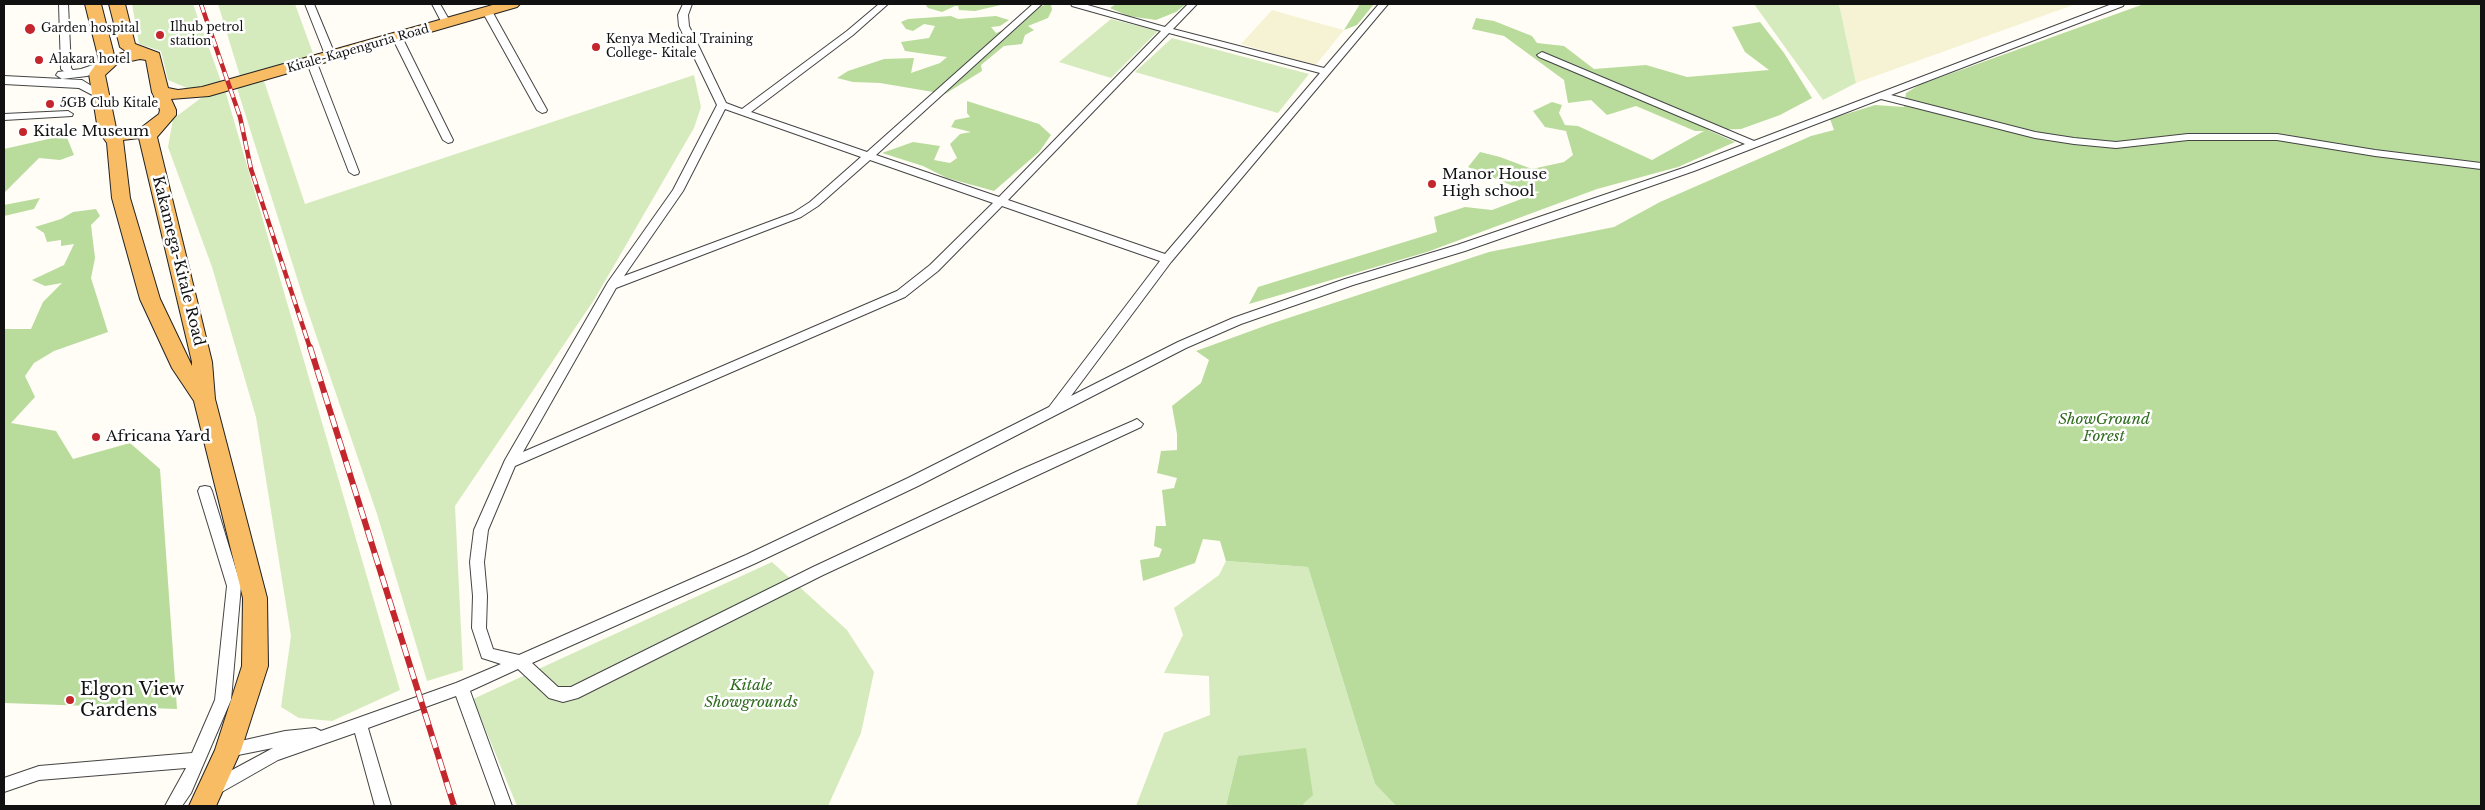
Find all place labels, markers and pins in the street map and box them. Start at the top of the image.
place label: Ilhub petrol station [170,21,243,49]
marker: Garden hospital [23,22,37,36]
place label: Garden hospital [41,22,139,36]
marker: Ilhub petrol station [154,29,166,41]
place label: Kenya Medical Training College- Kitale [606,33,753,61]
marker: Kenya Medical Training College- Kitale [590,41,602,53]
place label: Alakara hotel [49,53,130,67]
marker: Alakara hotel [33,54,45,66]
place label: 5GB Club Kitale [60,97,158,111]
marker: 5GB Club Kitale [44,98,56,110]
place label: Kitale Museum [33,123,149,141]
marker: Kitale Museum [17,126,29,138]
place label: Manor House High school [1442,166,1547,201]
marker: Manor House High school [1426,178,1438,190]
place label: Africana Yard [106,428,210,446]
marker: Africana Yard [90,431,102,443]
place label: Elgon View Gardens [80,679,184,722]
marker: Elgon View Gardens [64,694,76,706]

